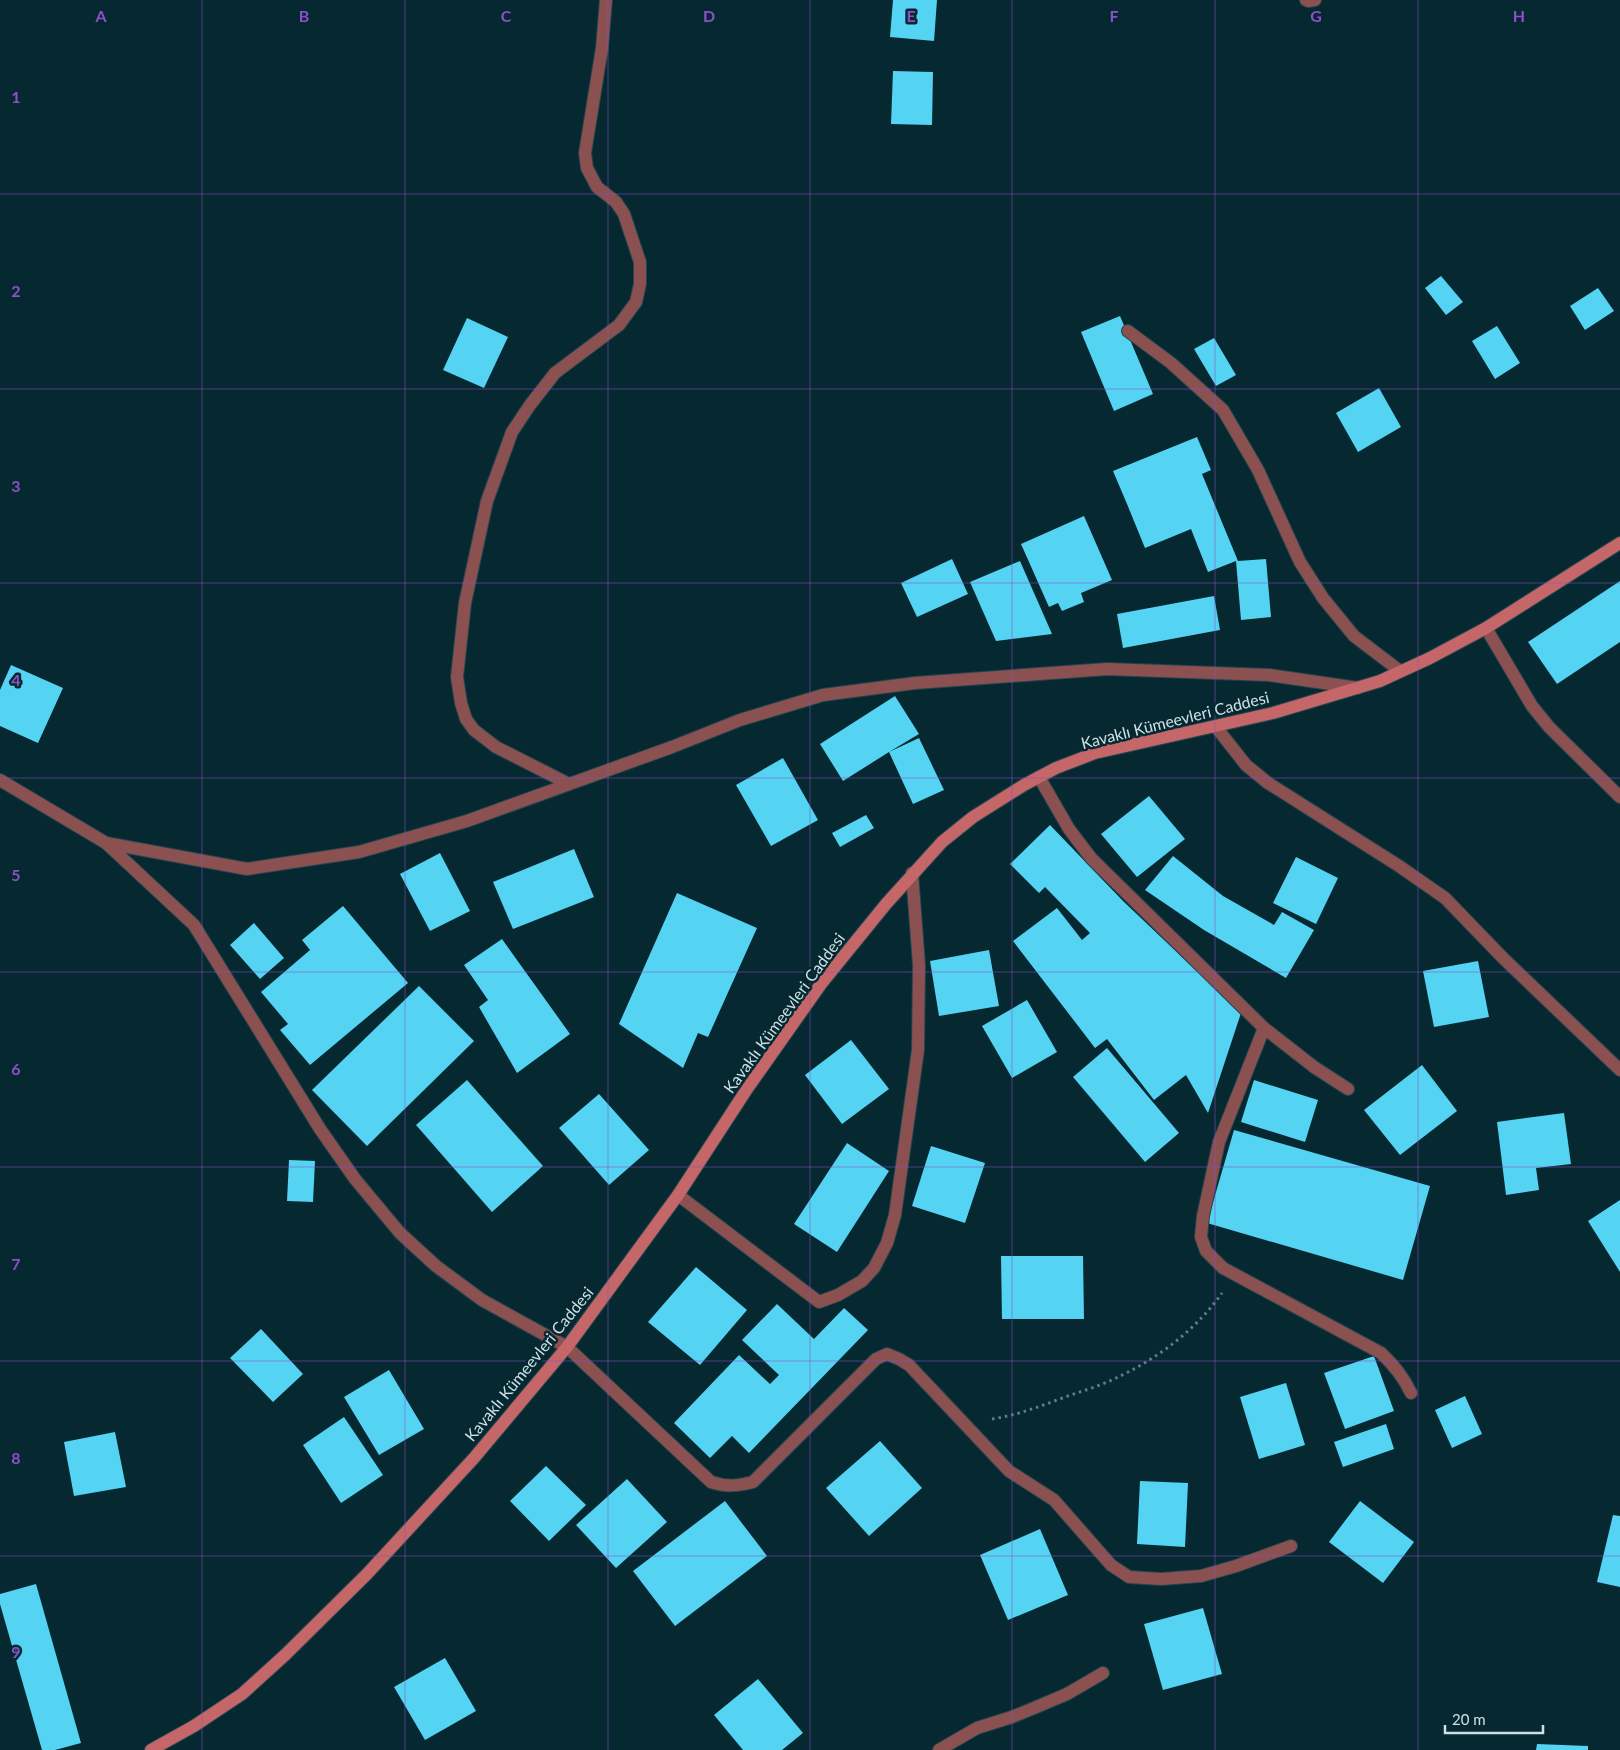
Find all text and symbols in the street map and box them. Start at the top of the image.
text: A [94,6,107,25]
text: B [299,6,309,25]
text: C [501,6,512,25]
text: D [703,6,715,25]
text: E [906,6,916,25]
text: F [1109,6,1119,25]
text: G [1310,6,1322,25]
text: H [1513,6,1525,25]
text: 1 [11,87,21,106]
text: 2 [11,281,21,300]
text: 3 [11,476,21,495]
text: 4 [11,670,21,689]
street label: Kavaklı Kümeevleri Caddesi [1079,687,1271,752]
text: 5 [11,865,21,884]
street label: Kavaklı Kümeevleri Caddesi [719,929,848,1096]
text: 6 [11,1059,21,1078]
text: 7 [11,1254,21,1273]
street label: Kavaklı Kümeevleri Caddesi [460,1283,597,1445]
text: 8 [11,1448,21,1467]
text: 9 [11,1642,21,1661]
scale bar [1445,1702,1542,1734]
text: 20 m [1452,1710,1486,1728]

